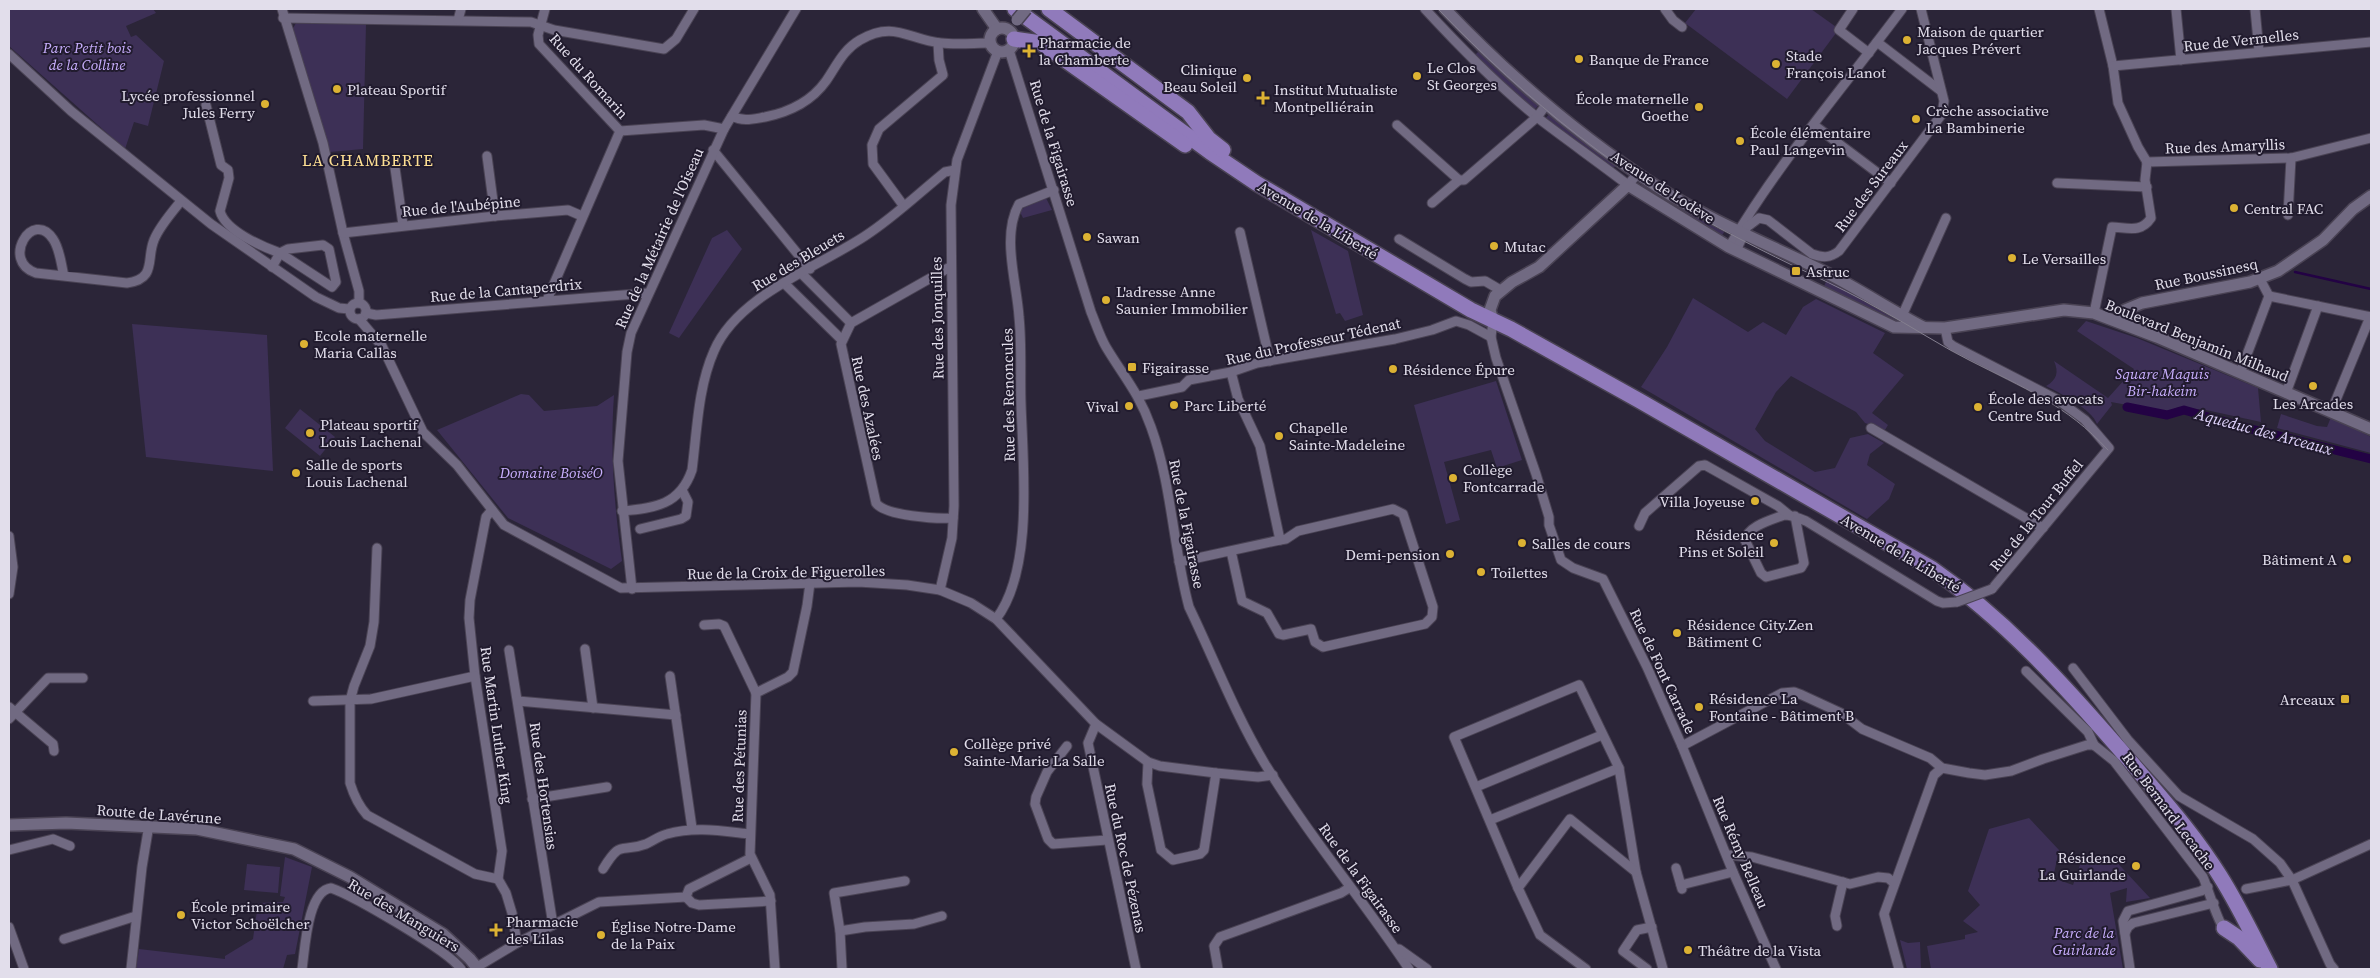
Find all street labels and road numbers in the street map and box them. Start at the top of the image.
street label: Rue de Vermelles [2182,24,2300,56]
street label: Rue du Romarin [545,29,633,123]
street label: Rue de la Figairasse [1025,77,1083,209]
street label: Rue des Amaryllis [2164,133,2286,159]
street label: Rue des Sureaux [1830,136,1912,236]
street label: Rue de la Métairie de l'Oiseau [610,144,709,332]
street label: Avenue de Lodève [1607,145,1720,229]
street label: Avenue de la Liberté [1254,176,1382,264]
street label: Rue de l'Aubépine [401,190,522,222]
street label: Rue des Bleuets [748,224,848,296]
street label: Rue Boussinesq [2153,253,2260,295]
street label: Rue des Jonquilles [925,256,949,380]
street label: Rue de la Cantaperdrix [429,273,583,307]
street label: Boulevard Benjamin Milhaud [2102,294,2292,387]
street label: Rue du Professeur Tédenat [1224,312,1402,370]
street label: Rue des Renoncules [996,328,1020,462]
street label: Rue des Azalées [847,354,889,462]
street label: Rue de la Tour Buffel [1984,454,2088,575]
street label: Rue de la Figairasse [1164,457,1210,591]
street label: Avenue de la Liberté [1837,509,1965,597]
street label: Rue de la Croix de Figuerolles [687,560,885,584]
street label: Rue de Font Carrade [1625,605,1701,737]
street label: Rue Martin Luther King [476,645,518,805]
street label: Rue des Pétunias [727,709,751,823]
street label: Rue des Hortensias [525,721,563,851]
street label: Rue Bernard Lecache [2118,748,2221,875]
street label: Rue du Roc de Pézenas [1100,781,1152,935]
street label: Rue Rémy Belleau [1708,792,1774,912]
street label: Route de Lavérune [96,799,222,829]
street label: Rue de la Figairasse [1314,819,1408,938]
street label: Rue des Manguiers [344,873,464,957]

